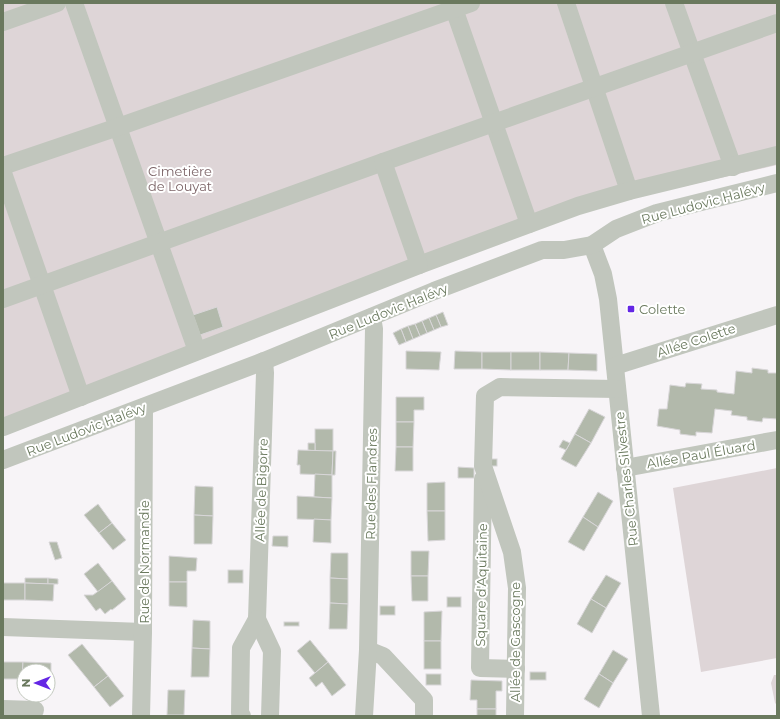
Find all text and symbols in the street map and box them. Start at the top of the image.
park label: Cimetière de Louyat [148,163,212,194]
street label: Rue Ludovic Halévy [639,179,767,227]
street label: Rue Ludovic Halévy [326,279,451,342]
place label: Colette [639,301,686,317]
marker: Colette [626,304,636,314]
street label: Allée Colette [655,320,738,360]
street label: Rue Ludovic Halévy [24,398,149,459]
street label: Rue Charles Silvestre [611,411,641,547]
street label: Rue des Flandres [362,428,380,540]
street label: Allée Paul Éluard [645,437,757,471]
street label: Allée de Bigorre [251,438,271,542]
street label: Rue de Normandie [136,500,152,624]
street label: Square d'Aquitaine [472,523,490,647]
street label: Allée de Gascogne [507,582,523,702]
north arrow [16,663,56,703]
text: N [19,679,33,687]

